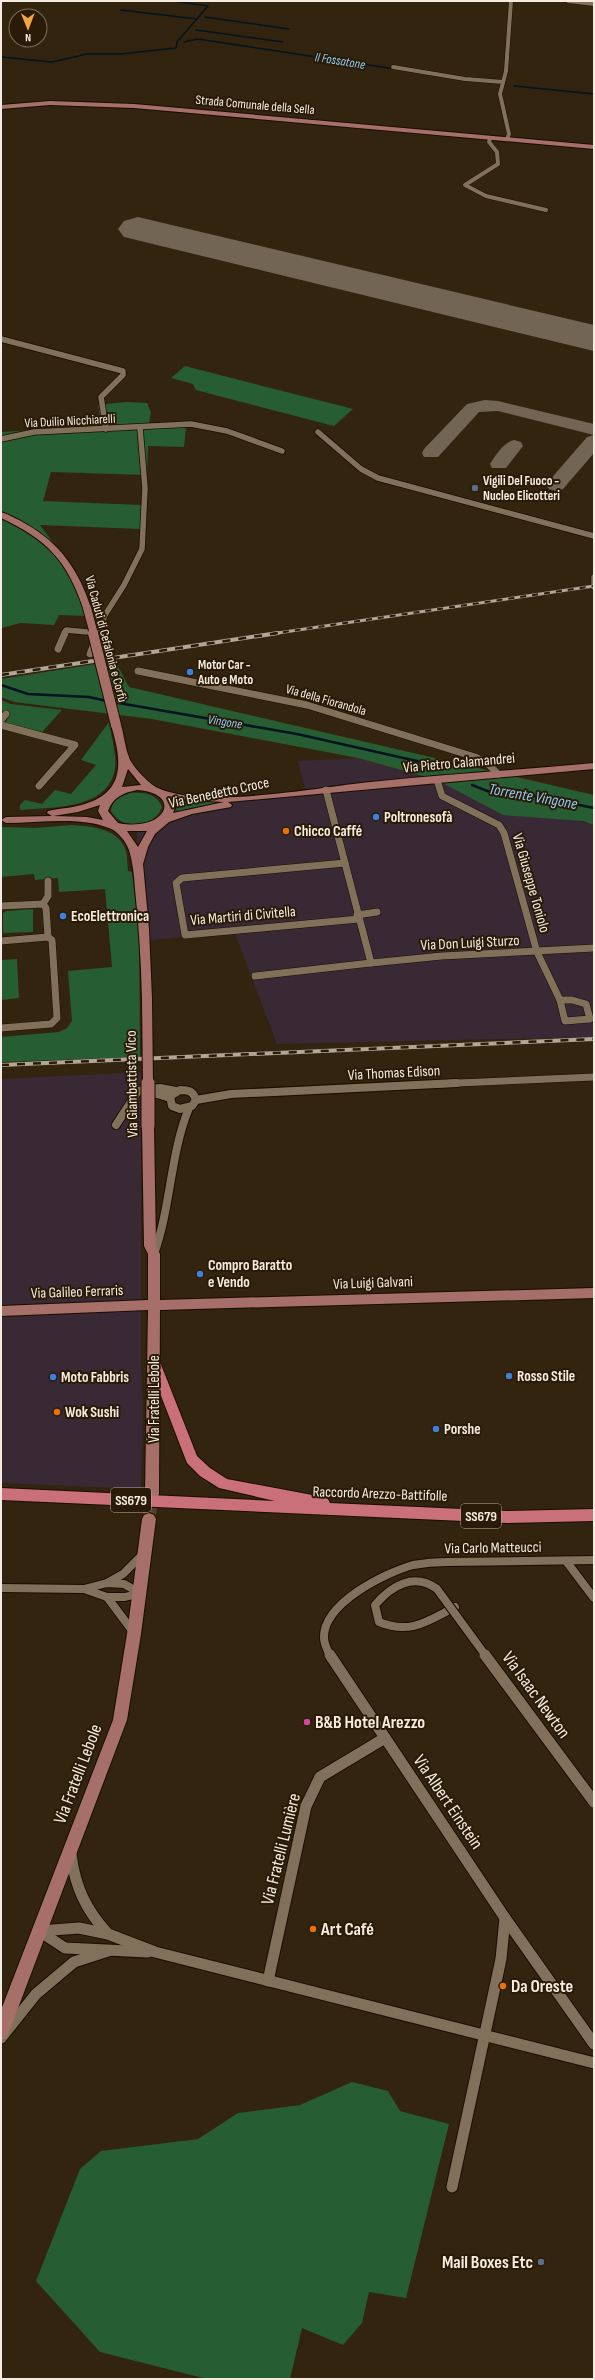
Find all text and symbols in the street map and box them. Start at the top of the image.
north arrow [8,8,48,48]
text: N [25,31,31,44]
water label: Il Fossatone [314,49,366,73]
street label: Strada Comunale della Sella [195,92,315,118]
street label: Via Duilio Nicchiarelli [24,411,116,431]
place label: Vigili Del Fuoco - Nucleo Elicotteri [483,473,560,504]
marker: Vigili Del Fuoco - Nucleo Elicotteri [470,483,480,493]
street label: Via Caduti di Cefalonia e Corfù [81,574,131,704]
place label: Motor Car - Auto e Moto [197,657,253,688]
marker: Motor Car - Auto e Moto [185,667,195,677]
street label: Via della Fiorandola [284,681,368,719]
water label: Vingone [207,711,243,733]
street label: Via Pietro Calamandrei [402,749,516,777]
street label: Via Benedetto Croce [167,773,271,813]
water label: Torrente Vingone [487,780,579,814]
place label: Poltronesofà [384,808,452,827]
marker: Poltronesofà [371,812,381,822]
place label: Chicco Caffé [294,822,362,841]
marker: Chicco Caffé [281,826,291,836]
street label: Via Giuseppe Toniolo [508,831,554,935]
street label: Via Martiri di Civitella [190,902,297,930]
place label: EcoElettronica [71,907,149,926]
marker: EcoElettronica [58,911,68,921]
street label: Via Don Luigi Sturzo [420,931,520,955]
street label: Via Giambattista Vico [122,1030,142,1138]
street label: Via Thomas Edison [347,1061,441,1085]
place label: Compro Baratto e Vendo [208,1256,292,1292]
marker: Compro Baratto e Vendo [195,1269,205,1279]
street label: Via Luigi Galvani [333,1272,414,1294]
street label: Via Galileo Ferraris [31,1281,123,1303]
street label: Via Fratelli Lebole [145,1355,164,1443]
place label: Rosso Stile [517,1367,575,1386]
place label: Moto Fabbris [61,1368,129,1387]
marker: Rosso Stile [504,1371,514,1381]
marker: Moto Fabbris [48,1372,58,1382]
place label: Wok Sushi [65,1403,119,1422]
marker: Wok Sushi [52,1407,62,1417]
place label: Porshe [444,1420,481,1439]
marker: Porshe [431,1424,441,1434]
street label: Raccordo Arezzo-Battifolle [312,1482,448,1506]
road number: SS679 [111,1488,151,1512]
road number: SS679 [461,1504,501,1528]
street label: Via Carlo Matteucci [444,1538,542,1558]
street label: Via Isaac Newton [497,1648,575,1742]
place label: B&B Hotel Arezzo [315,1712,425,1733]
marker: B&B Hotel Arezzo [302,1717,312,1727]
street label: Via Fratelli Lebole [49,1721,107,1827]
street label: Via Albert Einstein [409,1751,487,1853]
street label: Via Fratelli Lumière [257,1791,305,1907]
place label: Art Café [320,1919,374,1940]
marker: Art Café [308,1924,318,1934]
place label: Da Oreste [511,1976,573,1997]
marker: Da Oreste [498,1981,508,1991]
place label: Mail Boxes Etc [442,2252,533,2273]
marker: Mail Boxes Etc [536,2257,546,2267]

